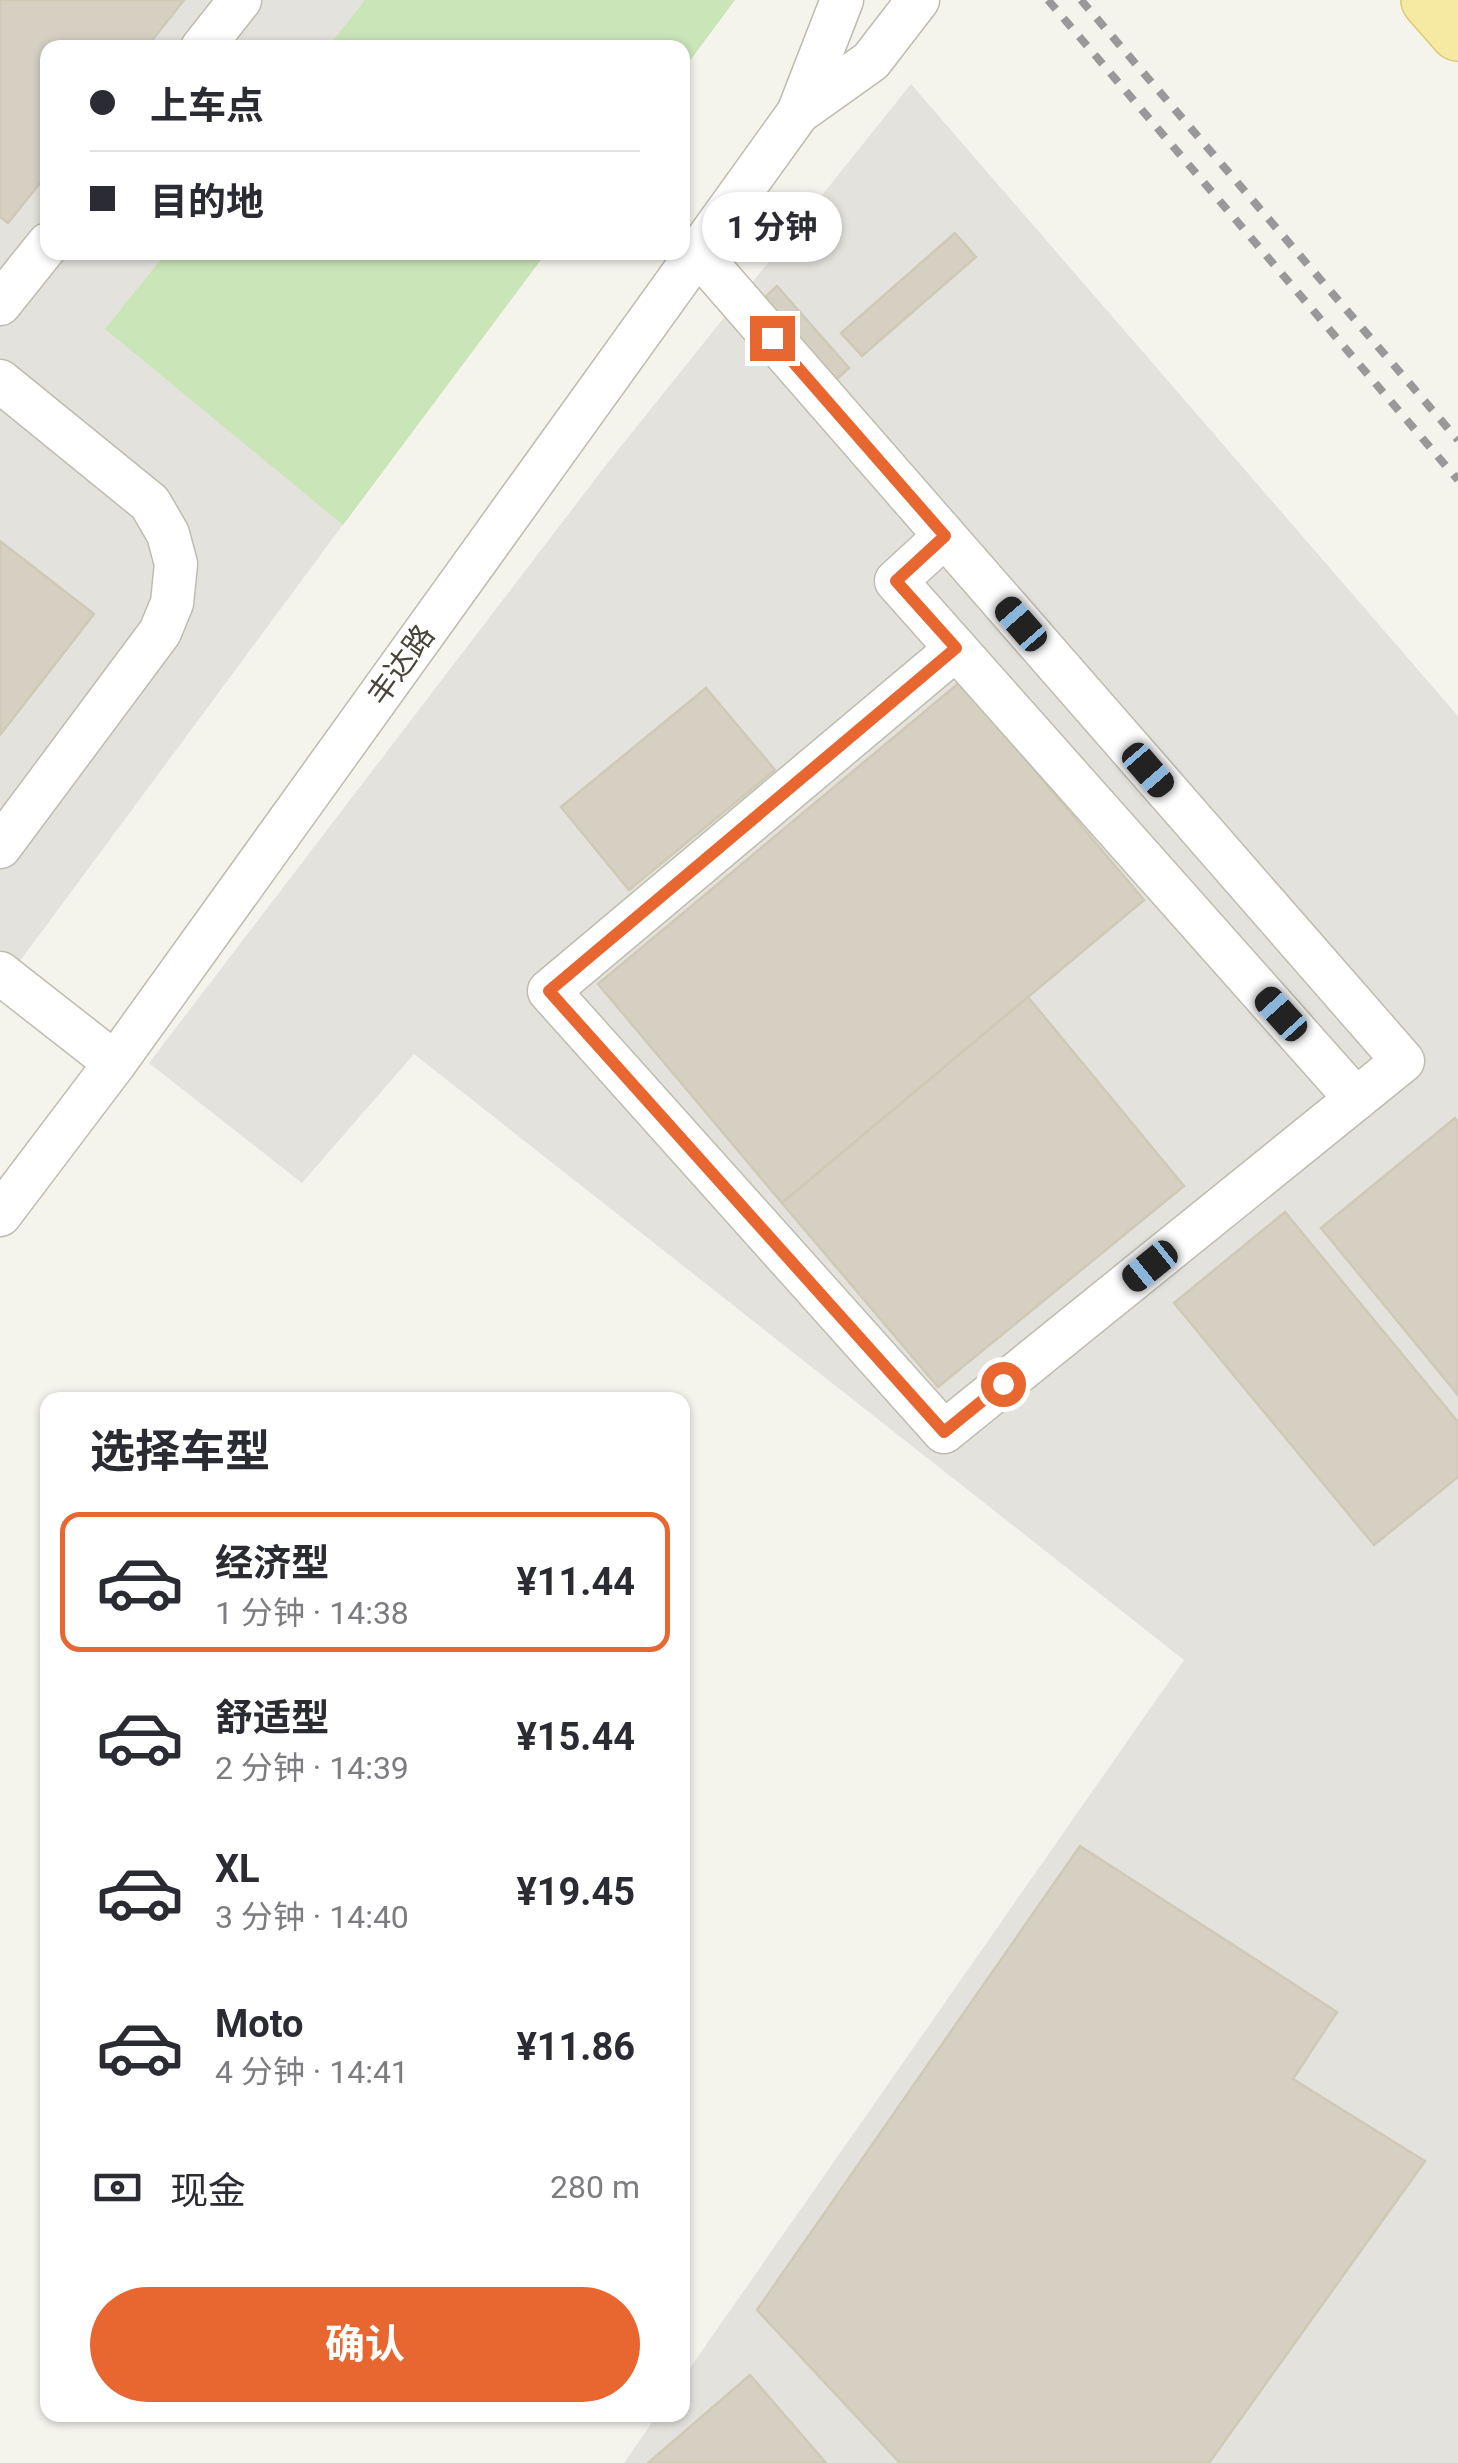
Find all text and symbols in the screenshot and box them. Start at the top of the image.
text: 上车点 [150,84,264,128]
text: 目的地 [150,180,264,224]
callout: 1 分钟 [702,193,842,263]
text: 1 分钟 [727,208,817,246]
route end [750,316,795,361]
car [990,592,1052,656]
street label: 丰达路 [360,618,441,711]
car [1117,738,1179,802]
car [1250,982,1312,1046]
car [1117,1235,1183,1297]
route start [981,1362,1026,1407]
text: 选择车型 [90,1425,270,1478]
icon: car [95,1537,185,1627]
text: 经济型 [215,1541,329,1585]
text: ¥11.44 [516,1560,635,1604]
text: 1 分钟 · 14:38 [215,1594,409,1632]
icon: car [95,1692,185,1782]
text: 舒适型 [215,1696,329,1740]
text: ¥15.44 [516,1715,635,1759]
text: 2 分钟 · 14:39 [215,1749,409,1787]
icon: car [95,1847,185,1937]
text: XL [215,1847,260,1891]
text: ¥19.45 [516,1870,635,1914]
text: 3 分钟 · 14:40 [215,1898,409,1936]
icon: car [95,2002,185,2092]
text: Moto [215,2002,304,2046]
text: ¥11.86 [516,2025,635,2069]
text: 4 分钟 · 14:41 [215,2053,409,2091]
icon: cash [90,2160,145,2215]
text: 280 m [550,2168,640,2206]
text: 现金 [170,2169,246,2213]
button: 确认 [90,2287,640,2402]

